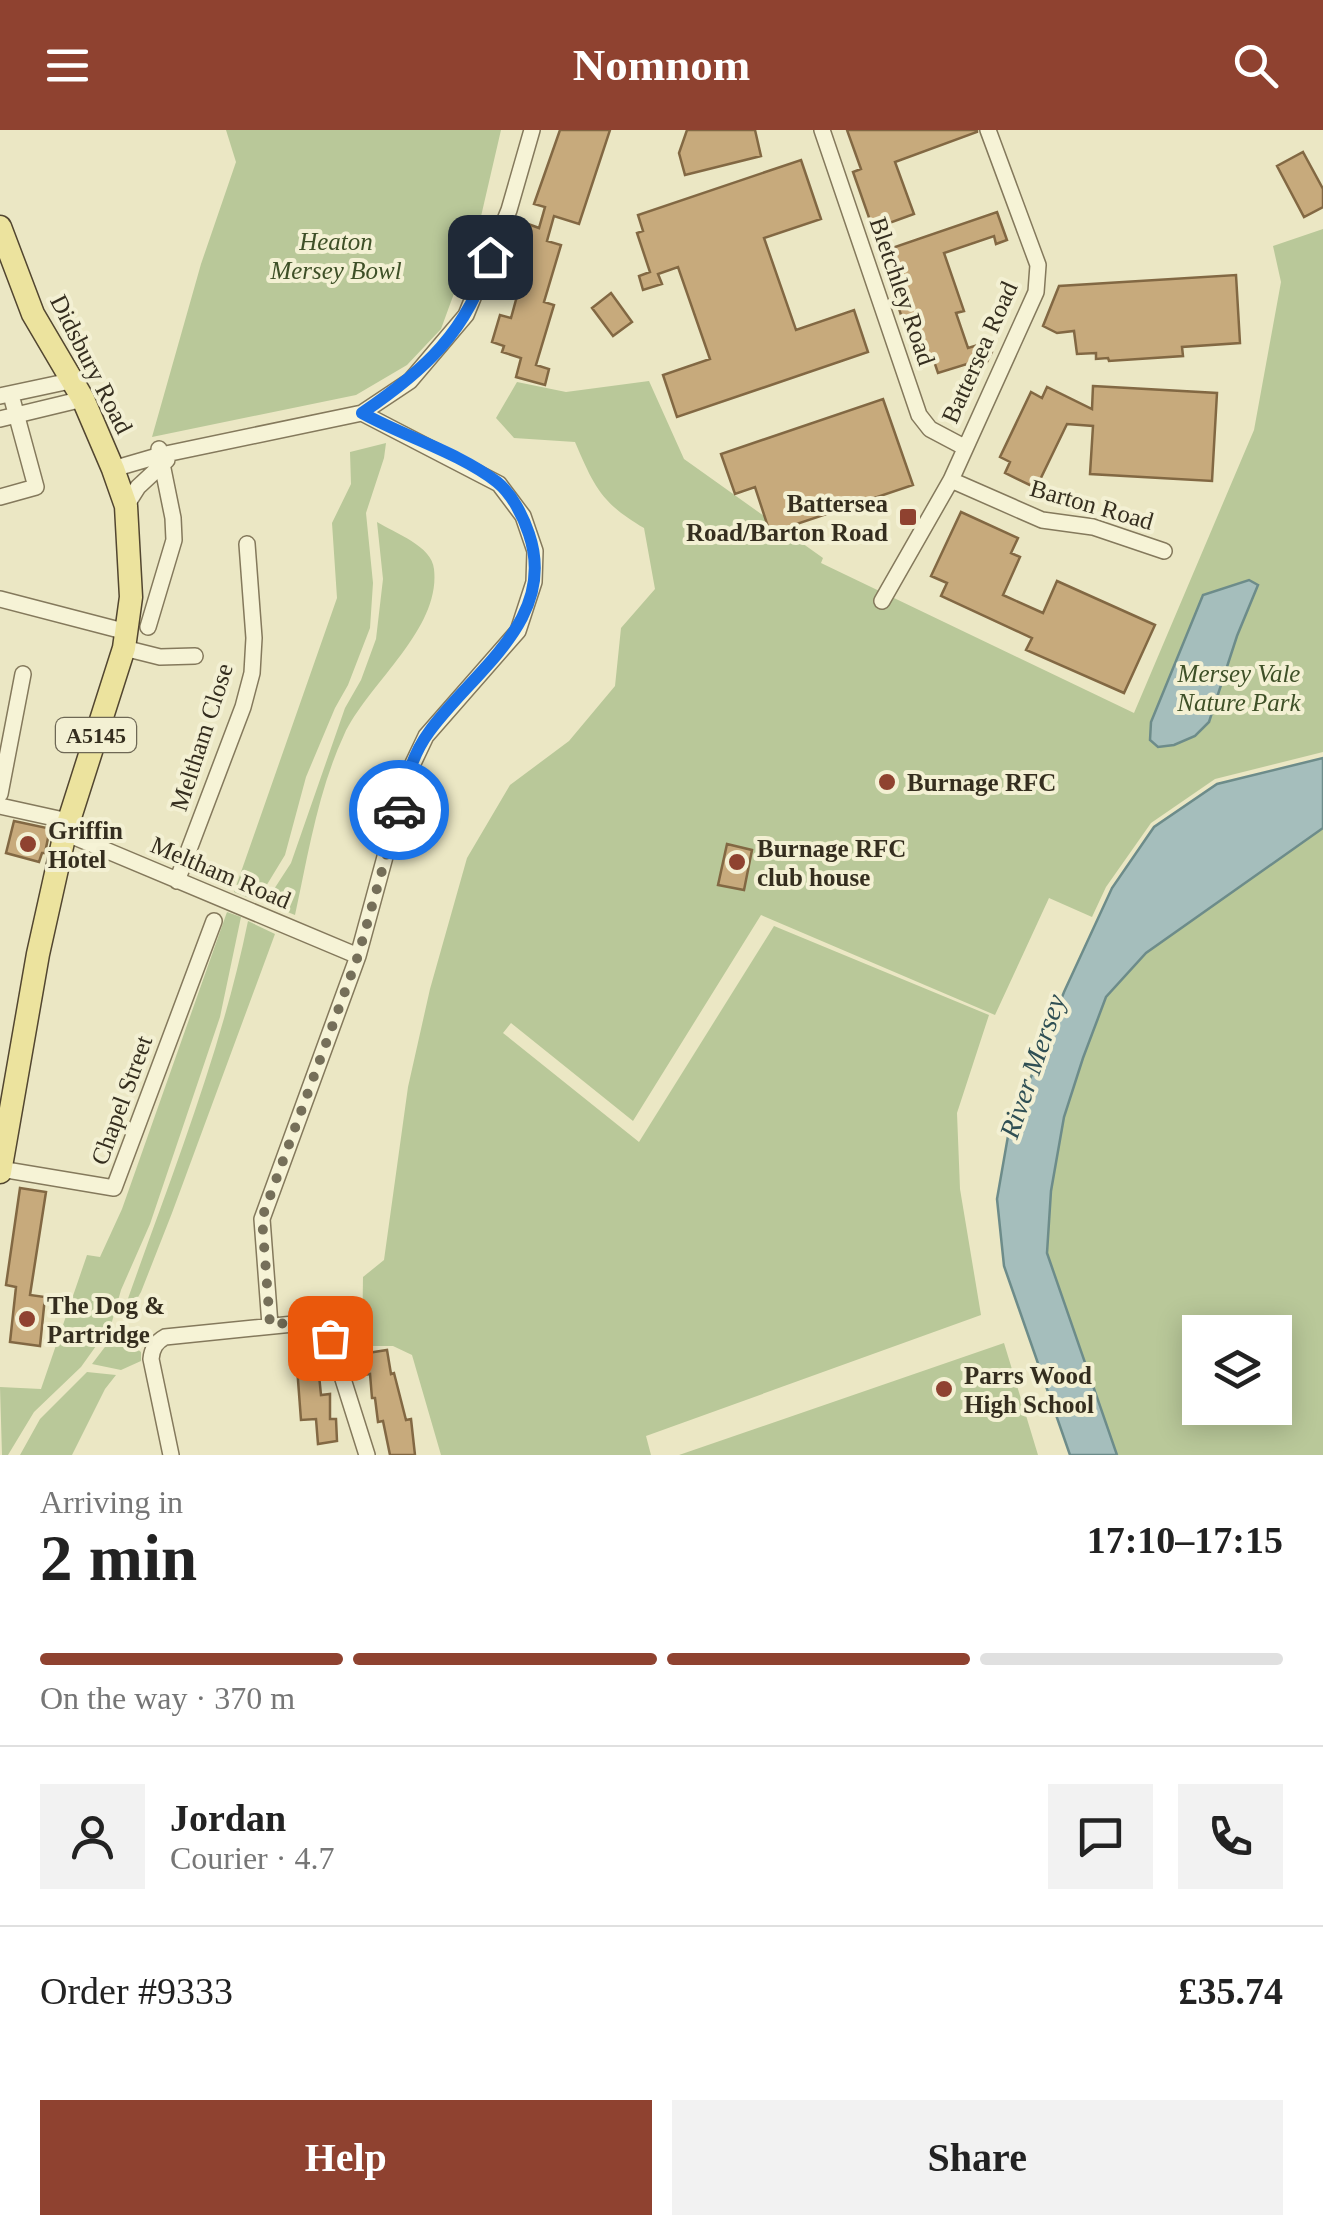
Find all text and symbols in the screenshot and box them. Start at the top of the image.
icon: menu [40,38,95,93]
icon: search [1228,38,1283,93]
text: Nomnom [573,40,750,90]
street label: Bletchley Road [865,214,941,369]
pin [448,215,533,300]
park label: Heaton Mersey Bowl [269,228,402,284]
icon: home [463,230,518,285]
street label: Battersea Road [936,277,1023,427]
street label: Didsbury Road [45,290,138,439]
street label: Barton Road [1027,474,1157,535]
place label: Battersea Road/Barton Road [686,490,888,546]
marker: Battersea Road/Barton Road [897,506,919,528]
street label: Meltham Close [165,660,238,814]
park label: Mersey Vale Nature Park [1176,660,1302,716]
road number: A5145 [56,718,136,752]
courier [349,760,449,860]
place label: Burnage RFC [907,769,1056,796]
marker: Burnage RFC [876,771,898,793]
icon: car [372,783,427,838]
place label: Griffin Hotel [48,817,123,873]
street label: Meltham Road [147,831,295,914]
marker: Griffin Hotel [17,833,39,855]
place label: Burnage RFC club house [757,835,906,891]
marker: Burnage RFC club house [726,851,748,873]
water label: River Mersey [993,990,1072,1143]
street label: Chapel Street [86,1032,157,1168]
place label: The Dog & Partridge [47,1292,165,1348]
pin [288,1296,373,1381]
marker: The Dog & Partridge [16,1308,38,1330]
icon: bag [303,1311,358,1366]
map controls [1182,1315,1292,1425]
button: layers [1182,1315,1292,1425]
place label: Parrs Wood High School [964,1362,1094,1418]
marker: Parrs Wood High School [933,1378,955,1400]
text: Arriving in [40,1484,183,1520]
text: 17:10–17:15 [1087,1519,1283,1561]
text: 2 min [40,1522,197,1594]
text: On the way · 370 m [40,1680,295,1716]
button: person [40,1784,145,1889]
button: chat [1048,1784,1153,1889]
button: phone [1178,1784,1283,1889]
text: Jordan [170,1797,286,1839]
text: Courier · 4.7 [170,1840,334,1876]
text: Order #9333 [40,1970,233,2012]
text: £35.74 [1179,1970,1283,2012]
button: Help [40,2100,652,2215]
button: Share [672,2100,1283,2215]

